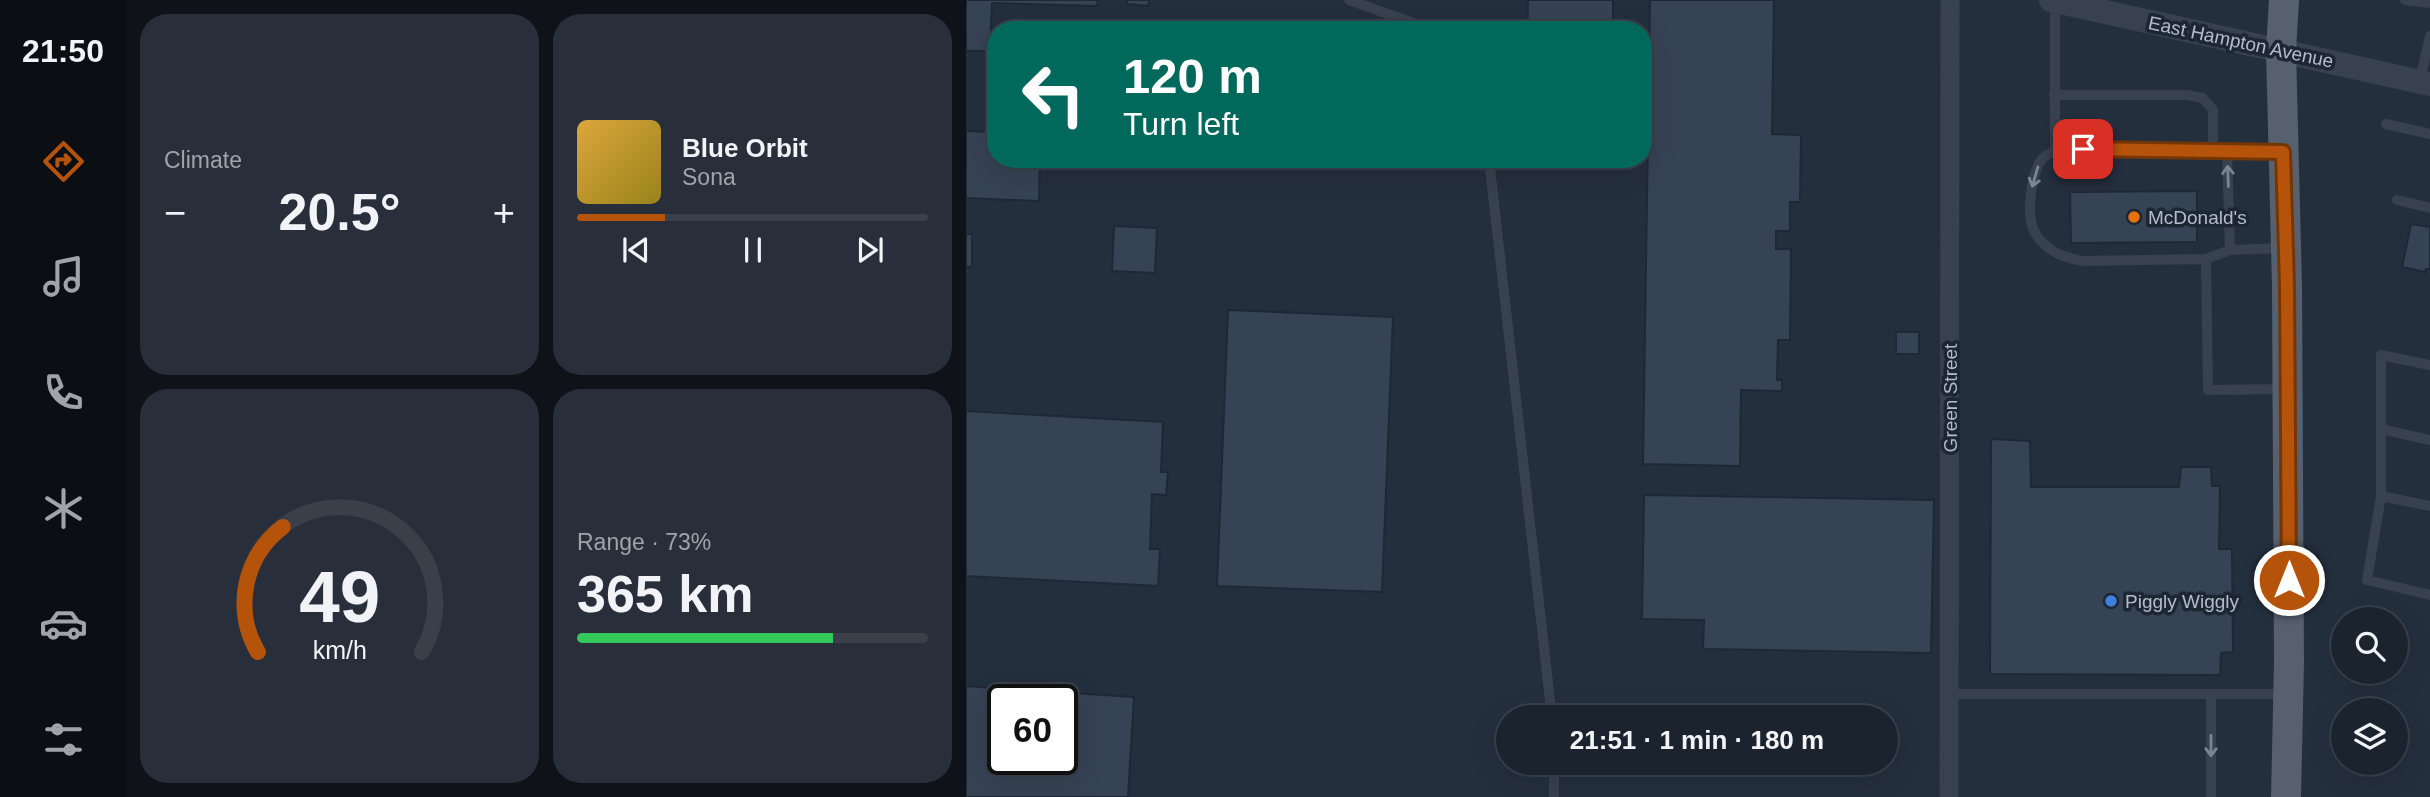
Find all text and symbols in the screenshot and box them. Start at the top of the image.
street label: East Hampton Avenue [2147,12,2335,72]
text: 21:50 [22,33,104,69]
icon: left [1008,49,1099,140]
text: 120 m [1123,49,1262,103]
text: Turn left [1123,106,1239,142]
pin [2053,119,2113,179]
icon: arrive [2064,130,2102,168]
text: Blue Orbit [682,133,808,163]
icon: directions [39,137,88,186]
text: Climate [164,147,242,173]
text: Sona [682,164,736,190]
one-way arrow [2221,165,2234,188]
one-way arrow [2027,166,2040,188]
text: 20.5° [278,183,401,241]
text: − [164,192,186,234]
text: + [493,192,515,234]
place label: McDonald's [2148,207,2247,228]
marker: McDonald's [2126,209,2142,225]
icon: previous [617,231,655,269]
icon: pause [734,231,772,269]
icon: next [851,231,889,269]
icon: music [39,252,88,301]
street label: Green Street [1940,343,1961,452]
icon: phone [39,368,88,417]
icon: climate [39,484,88,533]
text: Range · 73% [577,529,711,555]
position arrow [2252,543,2326,617]
text: 49 [299,556,380,637]
text: 365 km [577,565,753,623]
place label: Piggly Wiggly [2125,591,2240,612]
marker: Piggly Wiggly [2103,593,2119,609]
icon: car [39,599,88,648]
map controls [2331,607,2408,775]
button: search [2331,607,2408,684]
text: km/h [312,636,367,664]
speed limit sign: 60 [987,684,1078,775]
button: layers [2331,698,2408,775]
icon: filters [39,715,88,764]
text: 21:51 · 1 min · 180 m [1570,725,1824,755]
one-way arrow [2204,734,2218,757]

